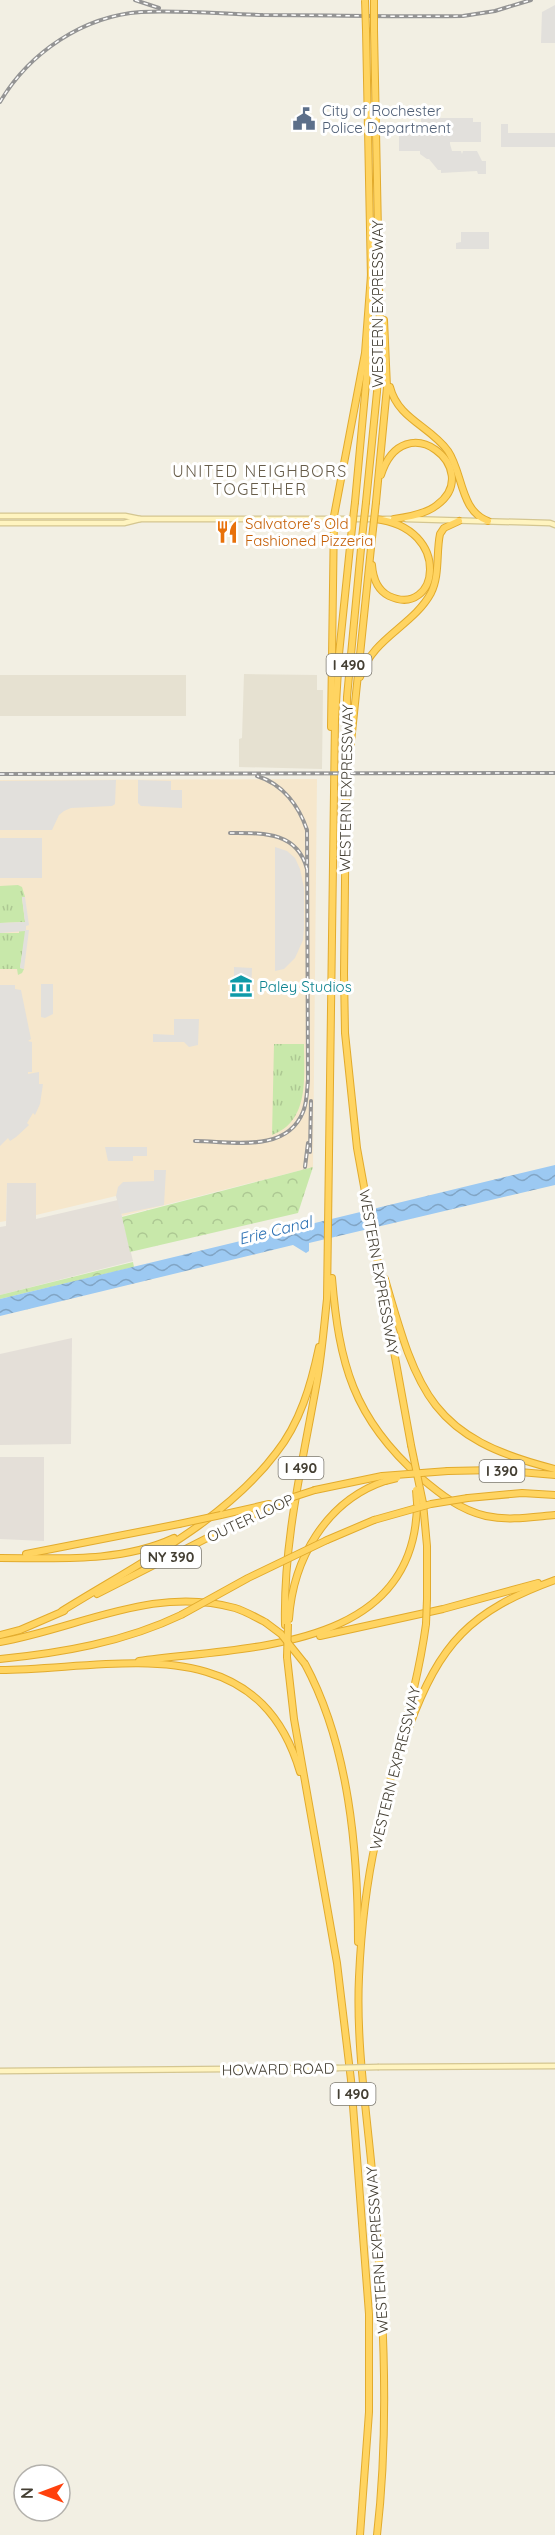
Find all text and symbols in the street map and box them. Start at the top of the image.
place label: City of Rochester Police Department [322,101,451,137]
public building icon: City of Rochester Police Department [291,106,317,132]
street label: WESTERN EXPRESSWAY [368,220,387,388]
district label: UNITED NEIGHBORS TOGETHER [172,461,348,499]
place label: Salvatore's Old Fashioned Pizzeria [245,514,373,550]
restaurant icon: Salvatore's Old Fashioned Pizzeria [214,519,240,545]
road number: I 490 [326,654,372,676]
street label: WESTERN EXPRESSWAY [335,703,357,872]
museum icon: Paley Studios [228,973,254,999]
place label: Paley Studios [259,977,352,996]
street label: WESTERN EXPRESSWAY [355,1188,403,1357]
water label: Erie Canal [236,1211,316,1249]
road number: I 490 [278,1457,324,1479]
road number: I 390 [480,1460,524,1482]
street label: OUTER LOOP [204,1490,297,1546]
road number: NY 390 [141,1546,201,1568]
street label: WESTERN EXPRESSWAY [366,1684,425,1852]
street label: HOWARD ROAD [221,2059,335,2079]
road number: I 490 [330,2083,376,2105]
street label: WESTERN EXPRESSWAY [362,2165,392,2334]
north arrow [12,2463,72,2523]
text: N [17,2487,37,2499]

